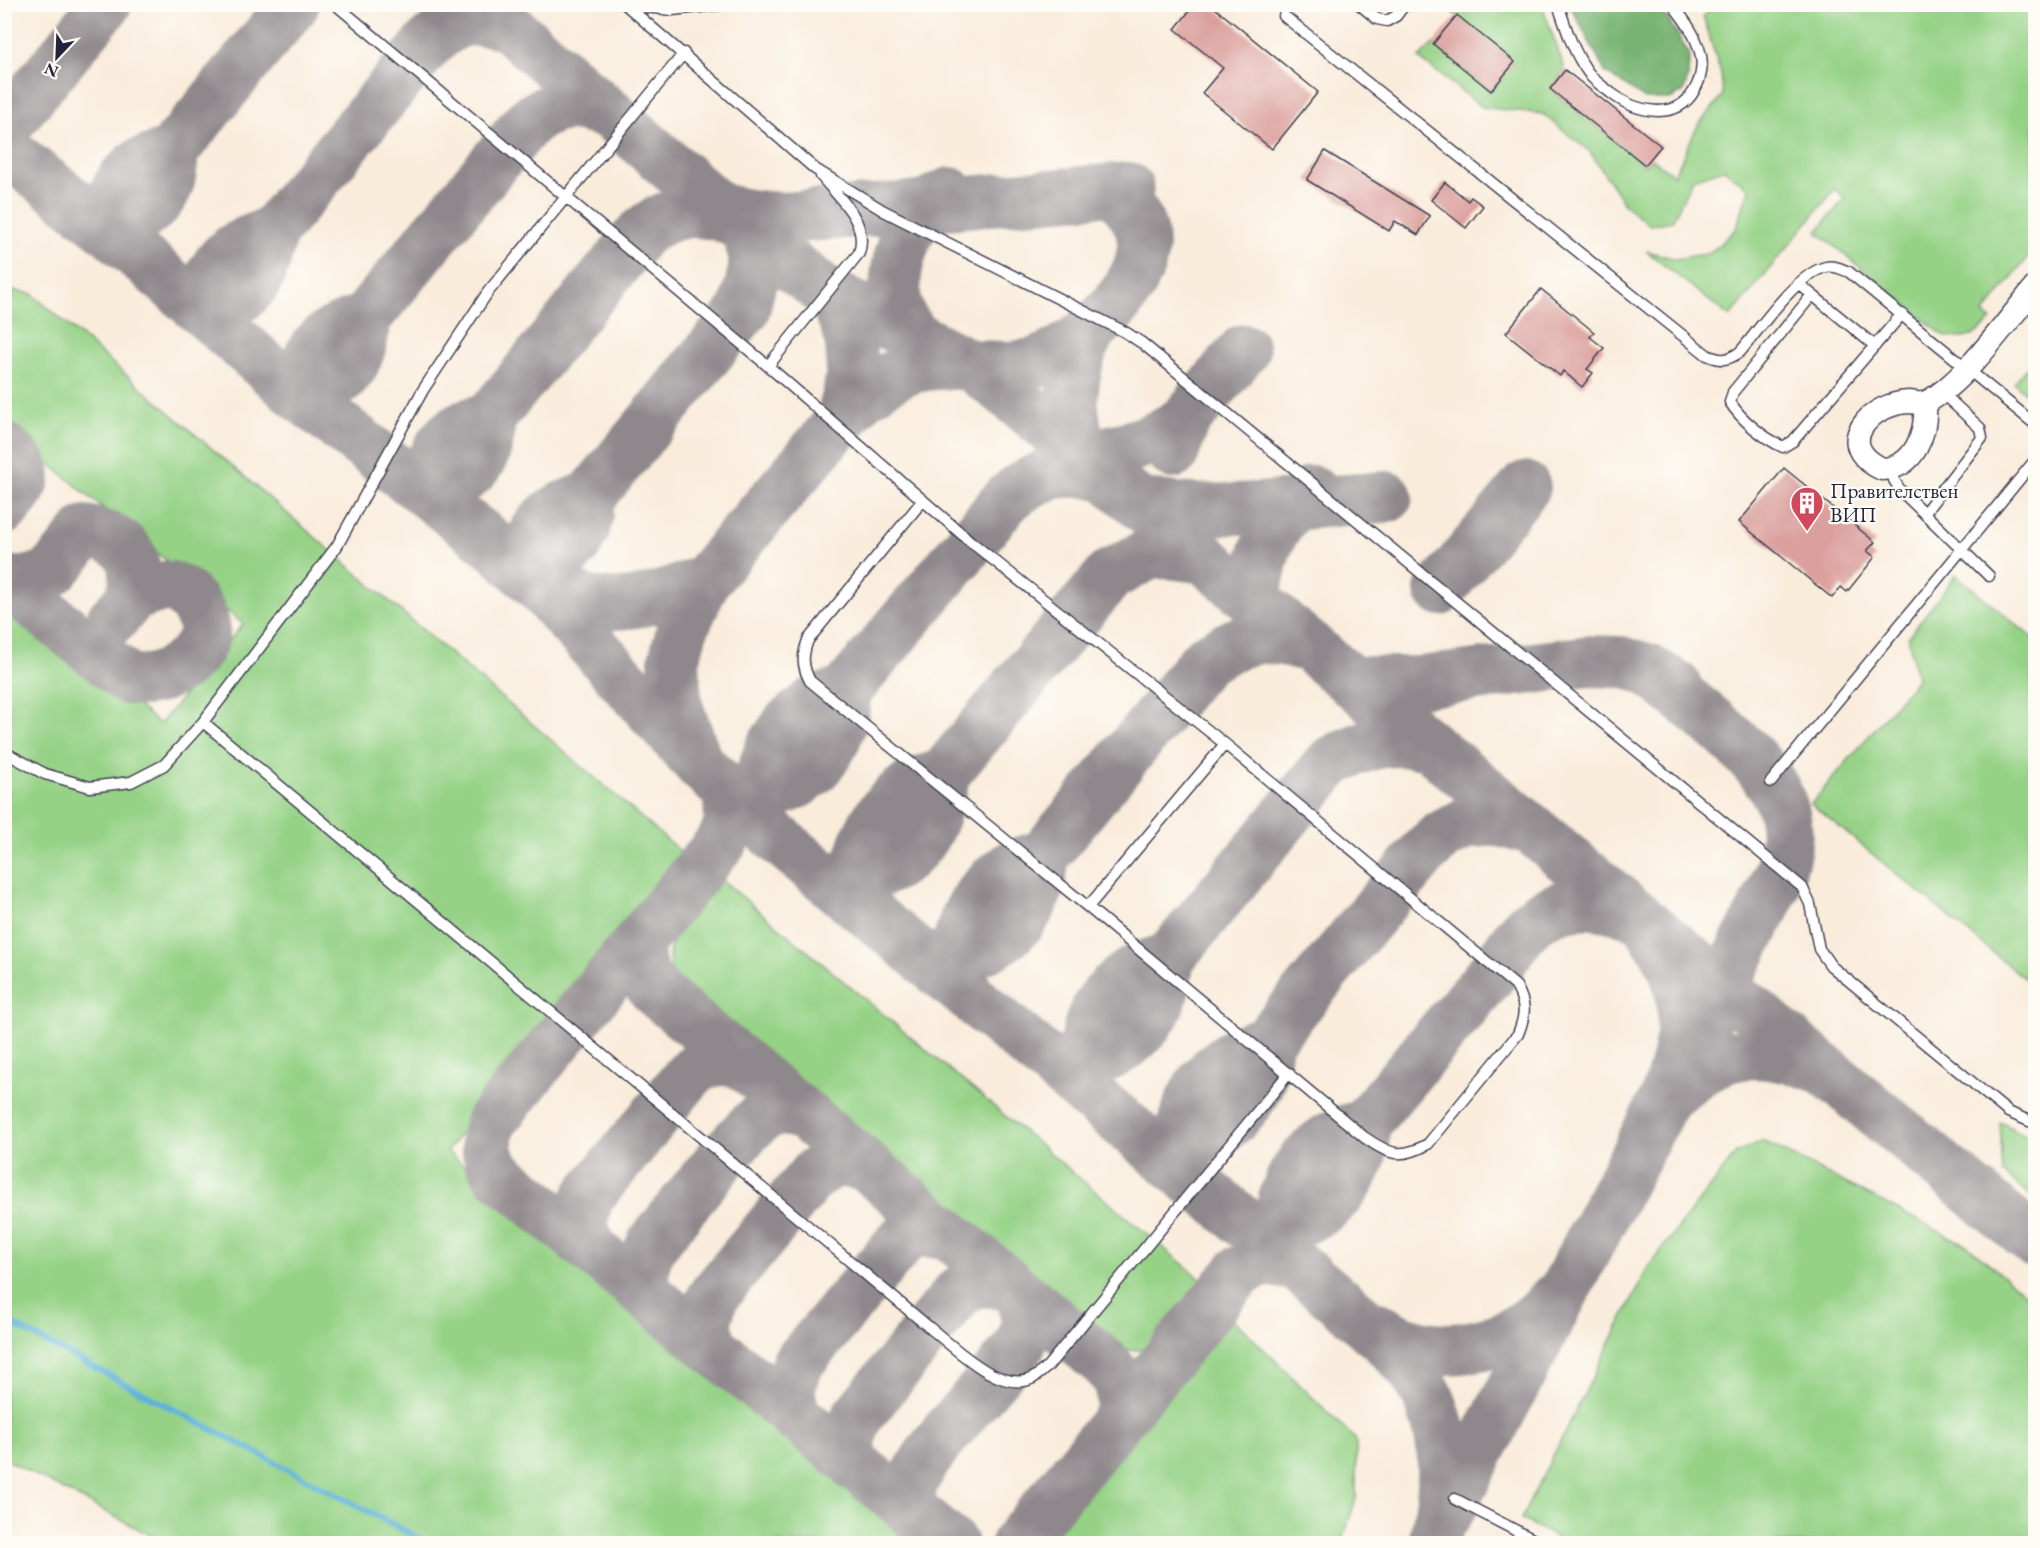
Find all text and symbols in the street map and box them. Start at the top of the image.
north arrow [27,27,87,87]
text: N [41,58,61,83]
place label: Правителствен ВИП [1830,477,1958,528]
building icon: Правителствен ВИП [1789,485,1825,532]

